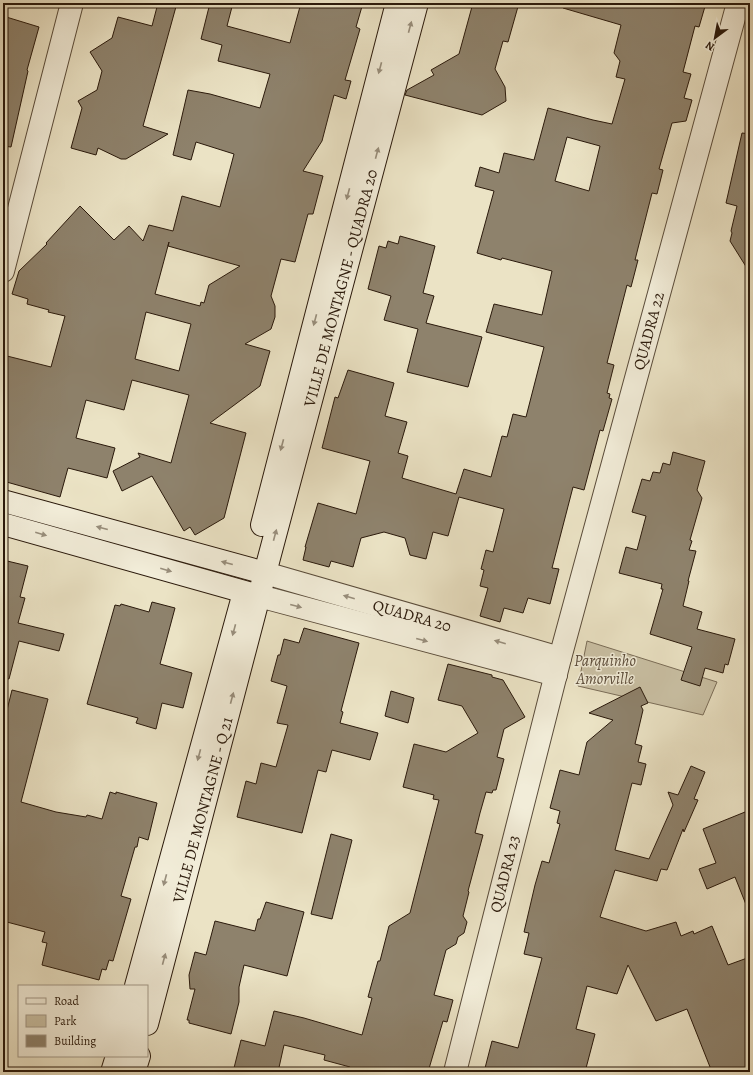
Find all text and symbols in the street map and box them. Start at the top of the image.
north arrow [695,18,735,58]
one-way arrow [407,21,413,33]
text: N [703,38,717,55]
one-way arrow [377,62,383,74]
one-way arrow [374,146,380,159]
street label: VILLE DE MONTAGNE - QUADRA 20 [298,167,383,410]
one-way arrow [344,187,350,200]
street label: QUADRA 22 [628,289,670,372]
one-way arrow [312,314,318,326]
one-way arrow [279,439,285,452]
one-way arrow [95,525,108,531]
one-way arrow [272,529,278,541]
one-way arrow [34,532,47,538]
one-way arrow [221,560,233,566]
one-way arrow [160,567,172,573]
one-way arrow [342,594,354,600]
street label: QUADRA 20 [370,594,454,638]
one-way arrow [291,603,303,609]
one-way arrow [231,624,237,636]
one-way arrow [416,637,428,643]
one-way arrow [494,639,506,645]
park label: Parquinho Amorville [574,650,636,690]
one-way arrow [229,691,235,703]
street label: VILLE DE MONTAGNE - Q 21 [167,714,239,906]
one-way arrow [196,749,202,761]
street label: QUADRA 23 [485,833,525,915]
one-way arrow [162,875,168,887]
one-way arrow [161,953,167,965]
legend [18,985,148,1057]
text: Road [54,993,80,1009]
text: Park [54,1013,77,1029]
text: Building [54,1033,96,1049]

